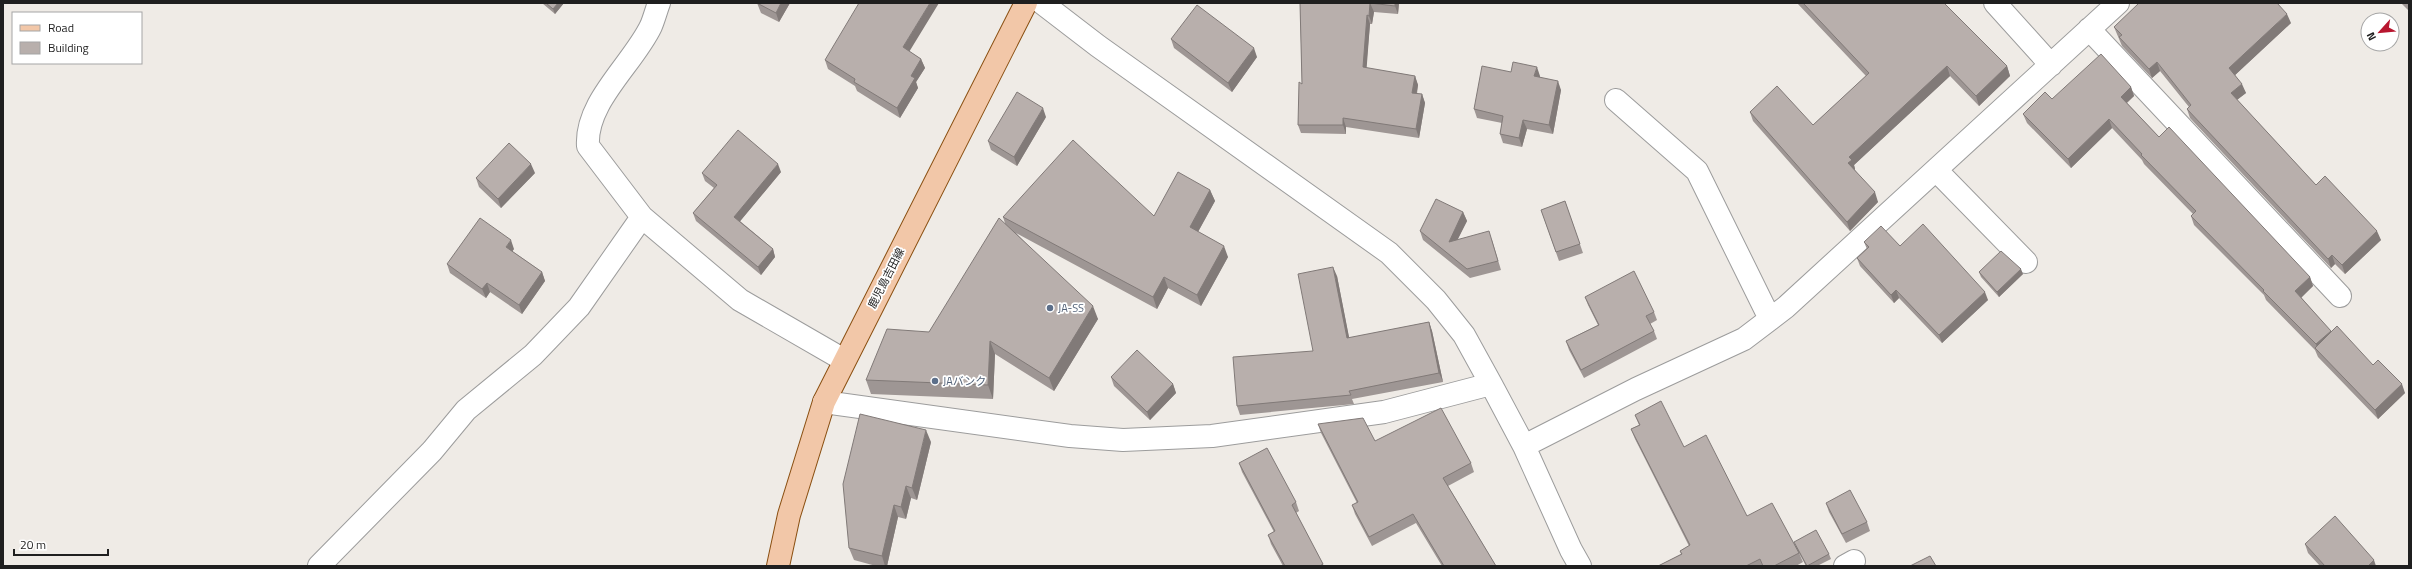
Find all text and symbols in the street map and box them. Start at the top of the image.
legend [12,12,142,64]
north arrow [2360,12,2400,52]
text: Road [48,18,74,37]
text: N [2362,30,2380,44]
text: Building [48,38,89,57]
street label: 鹿児島吉田線 [864,245,908,311]
place label: JA-SS [1058,300,1084,316]
marker: JA-SS [1045,303,1055,313]
place label: JAバンク [943,373,986,389]
marker: JAバンク [930,376,940,386]
scale bar [14,531,108,557]
text: 20 m [20,535,46,554]

